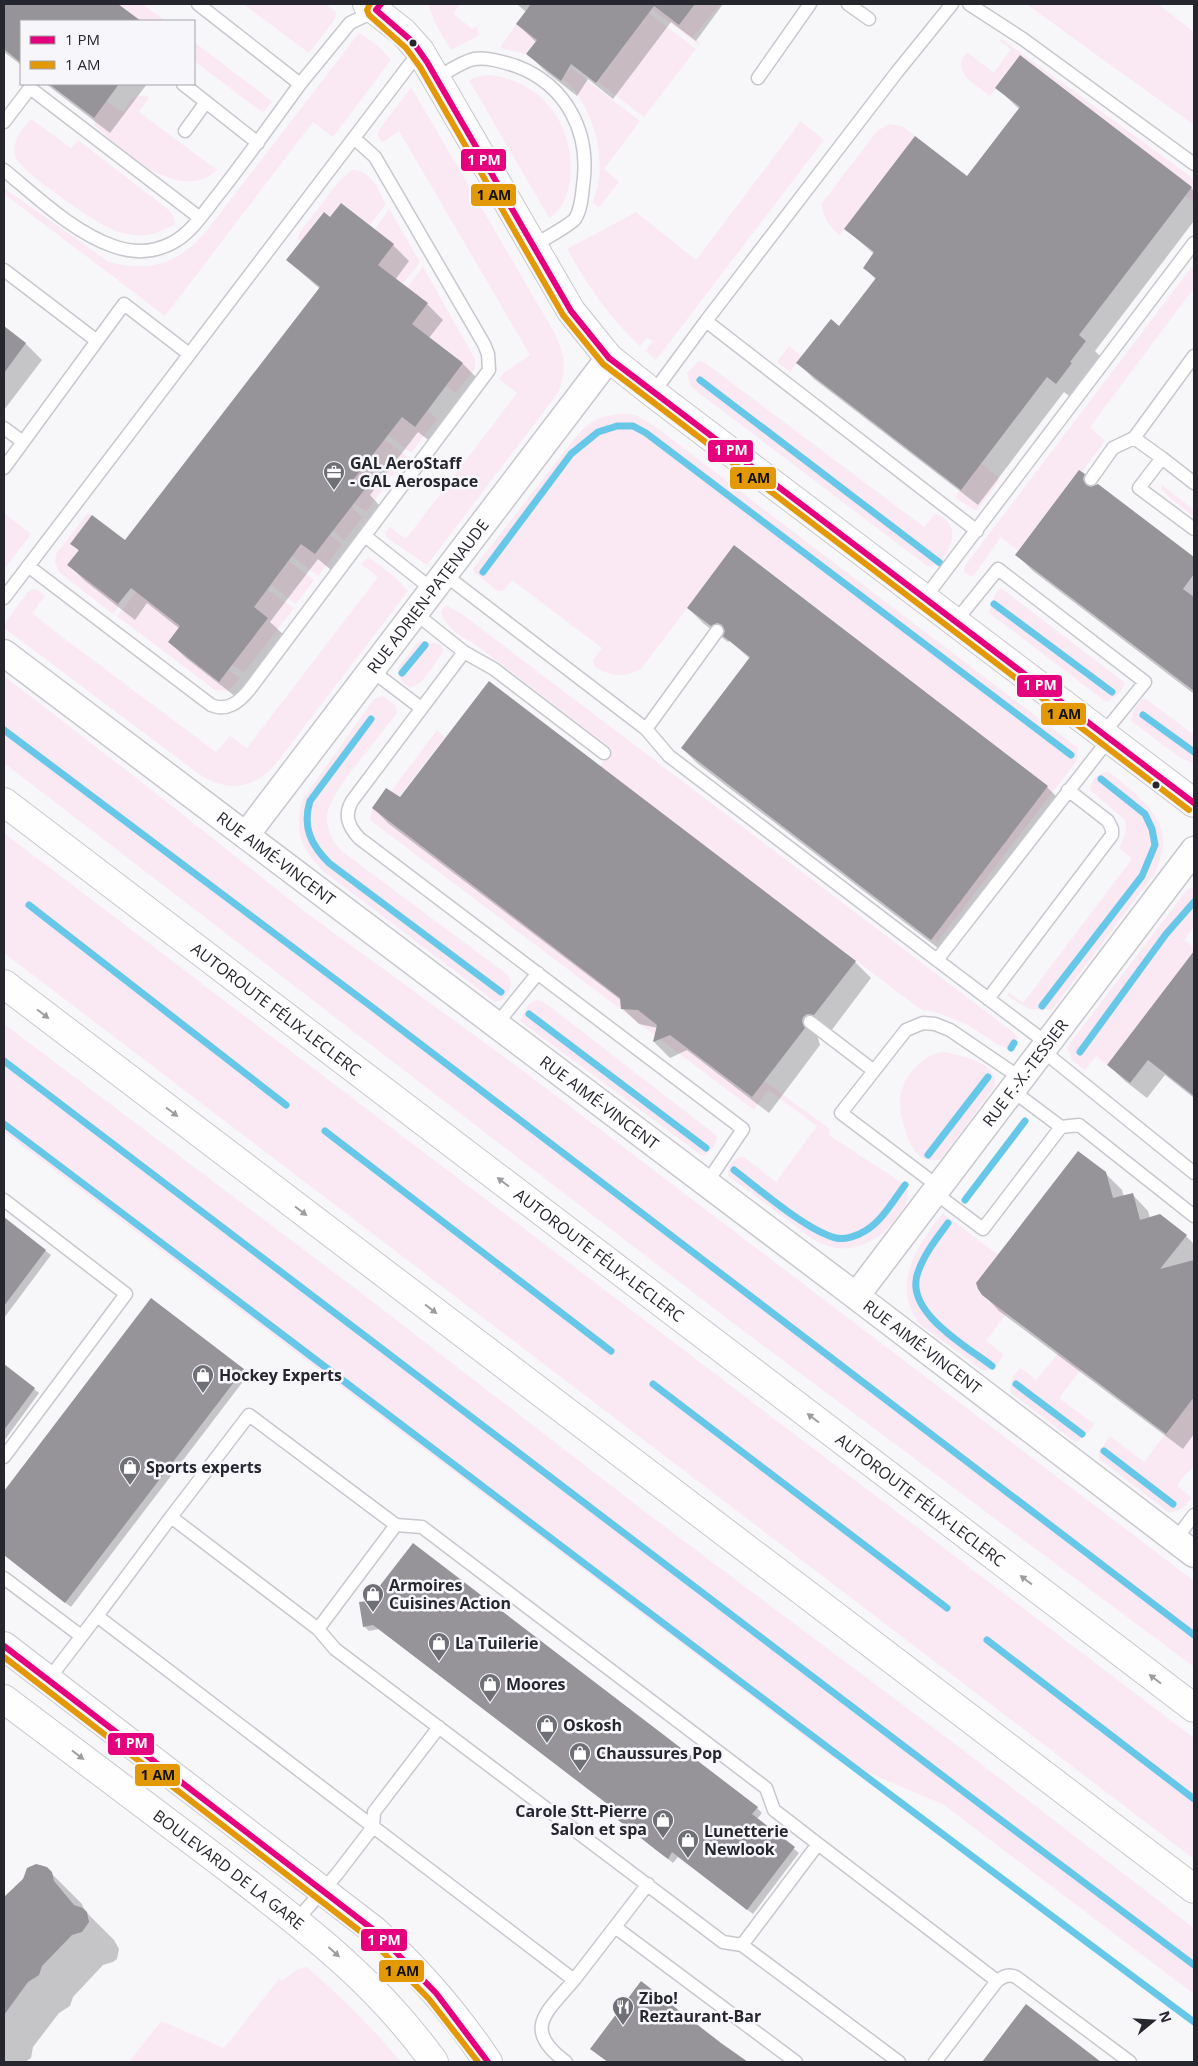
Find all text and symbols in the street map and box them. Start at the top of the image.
legend [20,20,195,85]
text: 1 PM [65,29,100,49]
unlabelled marker [408,38,418,48]
text: 1 AM [65,54,100,74]
line badge: 1 PM [460,148,507,172]
text: 1 PM [467,150,501,169]
line badge: 1 AM [470,183,517,207]
text: 1 AM [477,185,511,204]
line badge: 1 PM [707,439,754,463]
text: 1 PM [714,440,748,459]
place label: GAL AeroStaff - GAL Aerospace [350,452,478,492]
office icon: GAL AeroStaff - GAL Aerospace [322,460,346,491]
line badge: 1 AM [729,466,777,490]
text: 1 AM [736,468,770,487]
street label: RUE ADRIEN-PATENAUDE [362,515,494,678]
line badge: 1 PM [1016,674,1063,698]
text: 1 PM [1023,675,1057,694]
line badge: 1 AM [1040,702,1087,726]
text: 1 AM [1047,704,1081,723]
unlabelled marker [1151,780,1161,790]
street label: RUE AIMÉ-VINCENT [212,806,340,911]
street label: AUTOROUTE FÉLIX-LECLERC [187,937,365,1081]
one-way arrow [36,1009,50,1019]
street label: RUE F.-X.-TESSIER [977,1015,1073,1131]
street label: RUE AIMÉ-VINCENT [536,1050,664,1155]
one-way arrow [165,1107,178,1118]
one-way arrow [496,1177,510,1187]
street label: AUTOROUTE FÉLIX-LECLERC [510,1183,688,1327]
one-way arrow [294,1205,307,1216]
street label: RUE AIMÉ-VINCENT [859,1294,986,1399]
one-way arrow [424,1304,438,1314]
shop icon: Hockey Experts [191,1363,215,1394]
place label: Hockey Experts [219,1364,342,1386]
one-way arrow [806,1413,820,1423]
street label: AUTOROUTE FÉLIX-LECLERC [831,1428,1010,1572]
shop icon: Sports experts [118,1455,142,1486]
place label: Sports experts [146,1456,262,1478]
place label: Armoires Cuisines Action [389,1574,511,1614]
one-way arrow [1019,1575,1033,1585]
shop icon: Armoires Cuisines Action [361,1582,385,1613]
shop icon: La Tuilerie [427,1631,451,1662]
place label: La Tuilerie [455,1632,538,1654]
shop icon: Moores [478,1672,502,1703]
place label: Moores [506,1673,566,1695]
one-way arrow [1149,1673,1162,1684]
shop icon: Oskosh [535,1713,559,1744]
place label: Oskosh [563,1714,622,1736]
line badge: 1 PM [107,1732,155,1756]
text: 1 PM [114,1733,148,1752]
shop icon: Chaussures Pop [568,1741,592,1772]
place label: Chaussures Pop [596,1742,722,1764]
one-way arrow [71,1749,84,1760]
line badge: 1 AM [134,1763,181,1787]
text: 1 AM [141,1765,175,1784]
place label: Carole Stt-Pierre Salon et spa [515,1800,647,1840]
street label: BOULEVARD DE LA GARE [149,1804,309,1934]
shop icon: Carole Stt-Pierre Salon et spa [651,1808,675,1839]
place label: Lunetterie Newlook [704,1820,788,1860]
shop icon: Lunetterie Newlook [676,1828,700,1859]
line badge: 1 PM [360,1928,408,1952]
text: 1 PM [367,1930,401,1949]
one-way arrow [327,1946,339,1958]
line badge: 1 AM [378,1959,425,1983]
text: 1 AM [385,1961,419,1980]
place label: Zibo! Reztaurant-Bar [639,1987,761,2027]
restaurant icon: Zibo! Reztaurant-Bar [611,1995,635,2026]
north arrow [1128,1996,1178,2046]
text: N [1155,2008,1177,2025]

